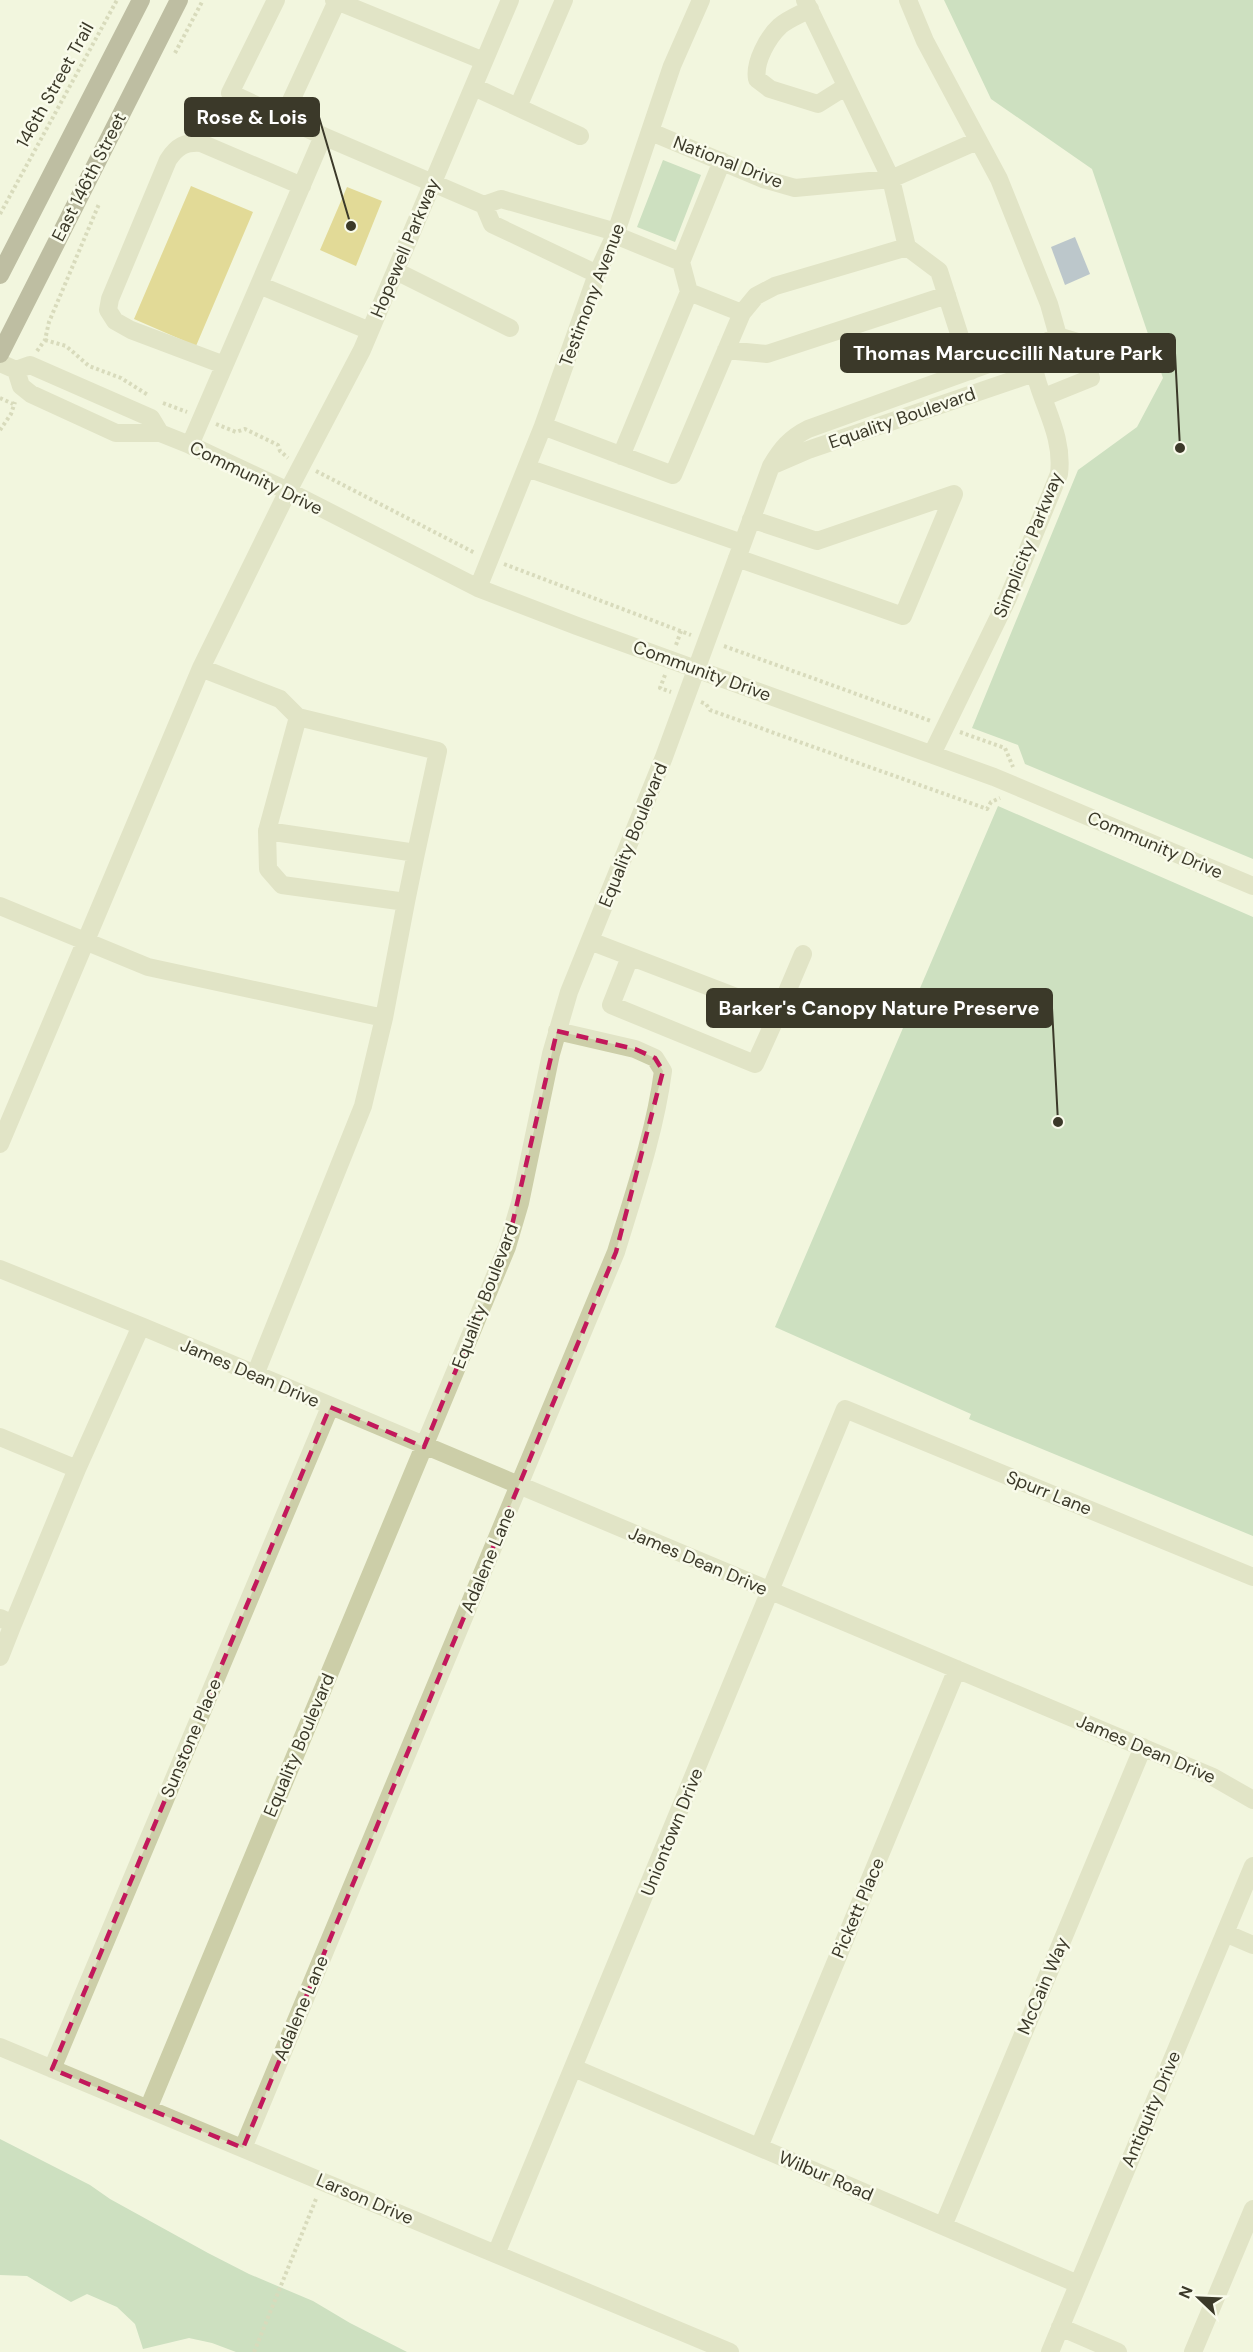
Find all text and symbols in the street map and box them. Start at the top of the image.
street label: 146th Street Trail [11,18,99,152]
callout: Rose & Lois [185,98,319,136]
text: Rose & Lois [197,104,307,130]
street label: East 146th Street [46,109,132,245]
street label: National Drive [670,130,786,194]
street label: Hopewell Parkway [365,175,445,321]
street label: Testimony Avenue [554,220,630,370]
callout: Thomas Marcuccilli Nature Park [841,334,1175,372]
text: Thomas Marcuccilli Nature Park [853,340,1163,366]
street label: Equality Boulevard [825,382,979,454]
street label: Community Drive [186,435,326,521]
street label: Simplicity Parkway [988,468,1068,622]
street label: Community Drive [630,635,774,707]
street label: Equality Boulevard [593,759,673,911]
street label: Community Drive [1084,806,1226,884]
callout: Barker's Canopy Nature Preserve [707,989,1052,1027]
text: Barker's Canopy Nature Preserve [719,995,1039,1021]
street label: Equality Boulevard [446,1220,524,1372]
street label: James Dean Drive [177,1333,323,1413]
street label: Spurr Lane [1003,1465,1095,1521]
street label: Adalene Lane [455,1504,521,1616]
street label: James Dean Drive [625,1521,771,1601]
street label: Equality Boulevard [258,1669,340,1821]
street label: Sunstone Place [155,1675,227,1801]
street label: James Dean Drive [1073,1709,1219,1789]
street label: Uniontown Drive [635,1764,709,1900]
street label: Pickett Place [826,1854,890,1962]
street label: McCain Way [1012,1934,1074,2038]
street label: Adalene Lane [268,1952,334,2064]
street label: Antiquity Drive [1116,2047,1186,2171]
street label: Wilbur Road [775,2145,877,2207]
street label: Larson Drive [313,2168,417,2230]
north arrow [1169,2268,1229,2328]
text: N [1174,2283,1198,2302]

